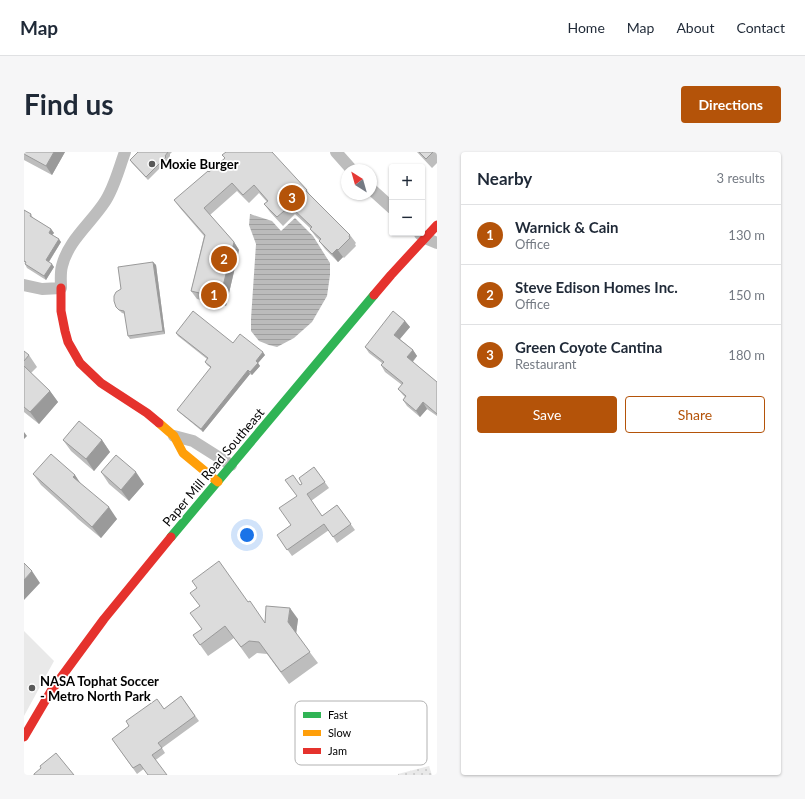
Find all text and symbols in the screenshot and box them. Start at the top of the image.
text: Map [20,16,58,39]
text: Home [567,19,605,36]
text: Map [627,19,654,36]
text: About [676,19,714,36]
text: Contact [736,19,785,36]
button: Directions [681,86,781,123]
text: Find us [24,87,114,121]
place label: Moxie Burger [160,156,239,172]
marker: Moxie Burger [147,159,157,169]
north arrow [341,164,377,200]
map controls [389,164,425,236]
button: + [389,164,425,200]
text: Nearby [477,168,532,189]
text: 3 results [717,170,765,186]
pin: 3 [279,183,305,213]
button: − [389,200,425,236]
text: Warnick & Cain [515,218,619,236]
text: 1 [486,227,494,243]
text: 130 m [728,227,765,243]
text: Office [515,236,550,252]
pin: 2 [211,244,237,274]
text: Steve Edison Homes Inc. [515,278,678,296]
pin: 1 [201,280,227,310]
text: 2 [486,287,494,303]
text: 150 m [728,287,765,303]
text: Office [515,296,550,312]
text: Green Coyote Cantina [515,338,662,356]
text: 3 [486,347,494,363]
text: 180 m [728,347,765,363]
text: Restaurant [515,356,577,372]
button: Save [477,396,617,433]
button: Share [625,396,765,433]
street label: Paper Mill Road Southeast [159,404,268,530]
your location [237,525,257,545]
place label: NASA Tophat Soccer - Metro North Park [40,673,159,704]
marker: NASA Tophat Soccer - Metro North Park [27,683,37,693]
legend [295,701,427,765]
text: Fast [328,708,348,721]
text: Slow [328,726,352,739]
text: Jam [328,744,347,757]

